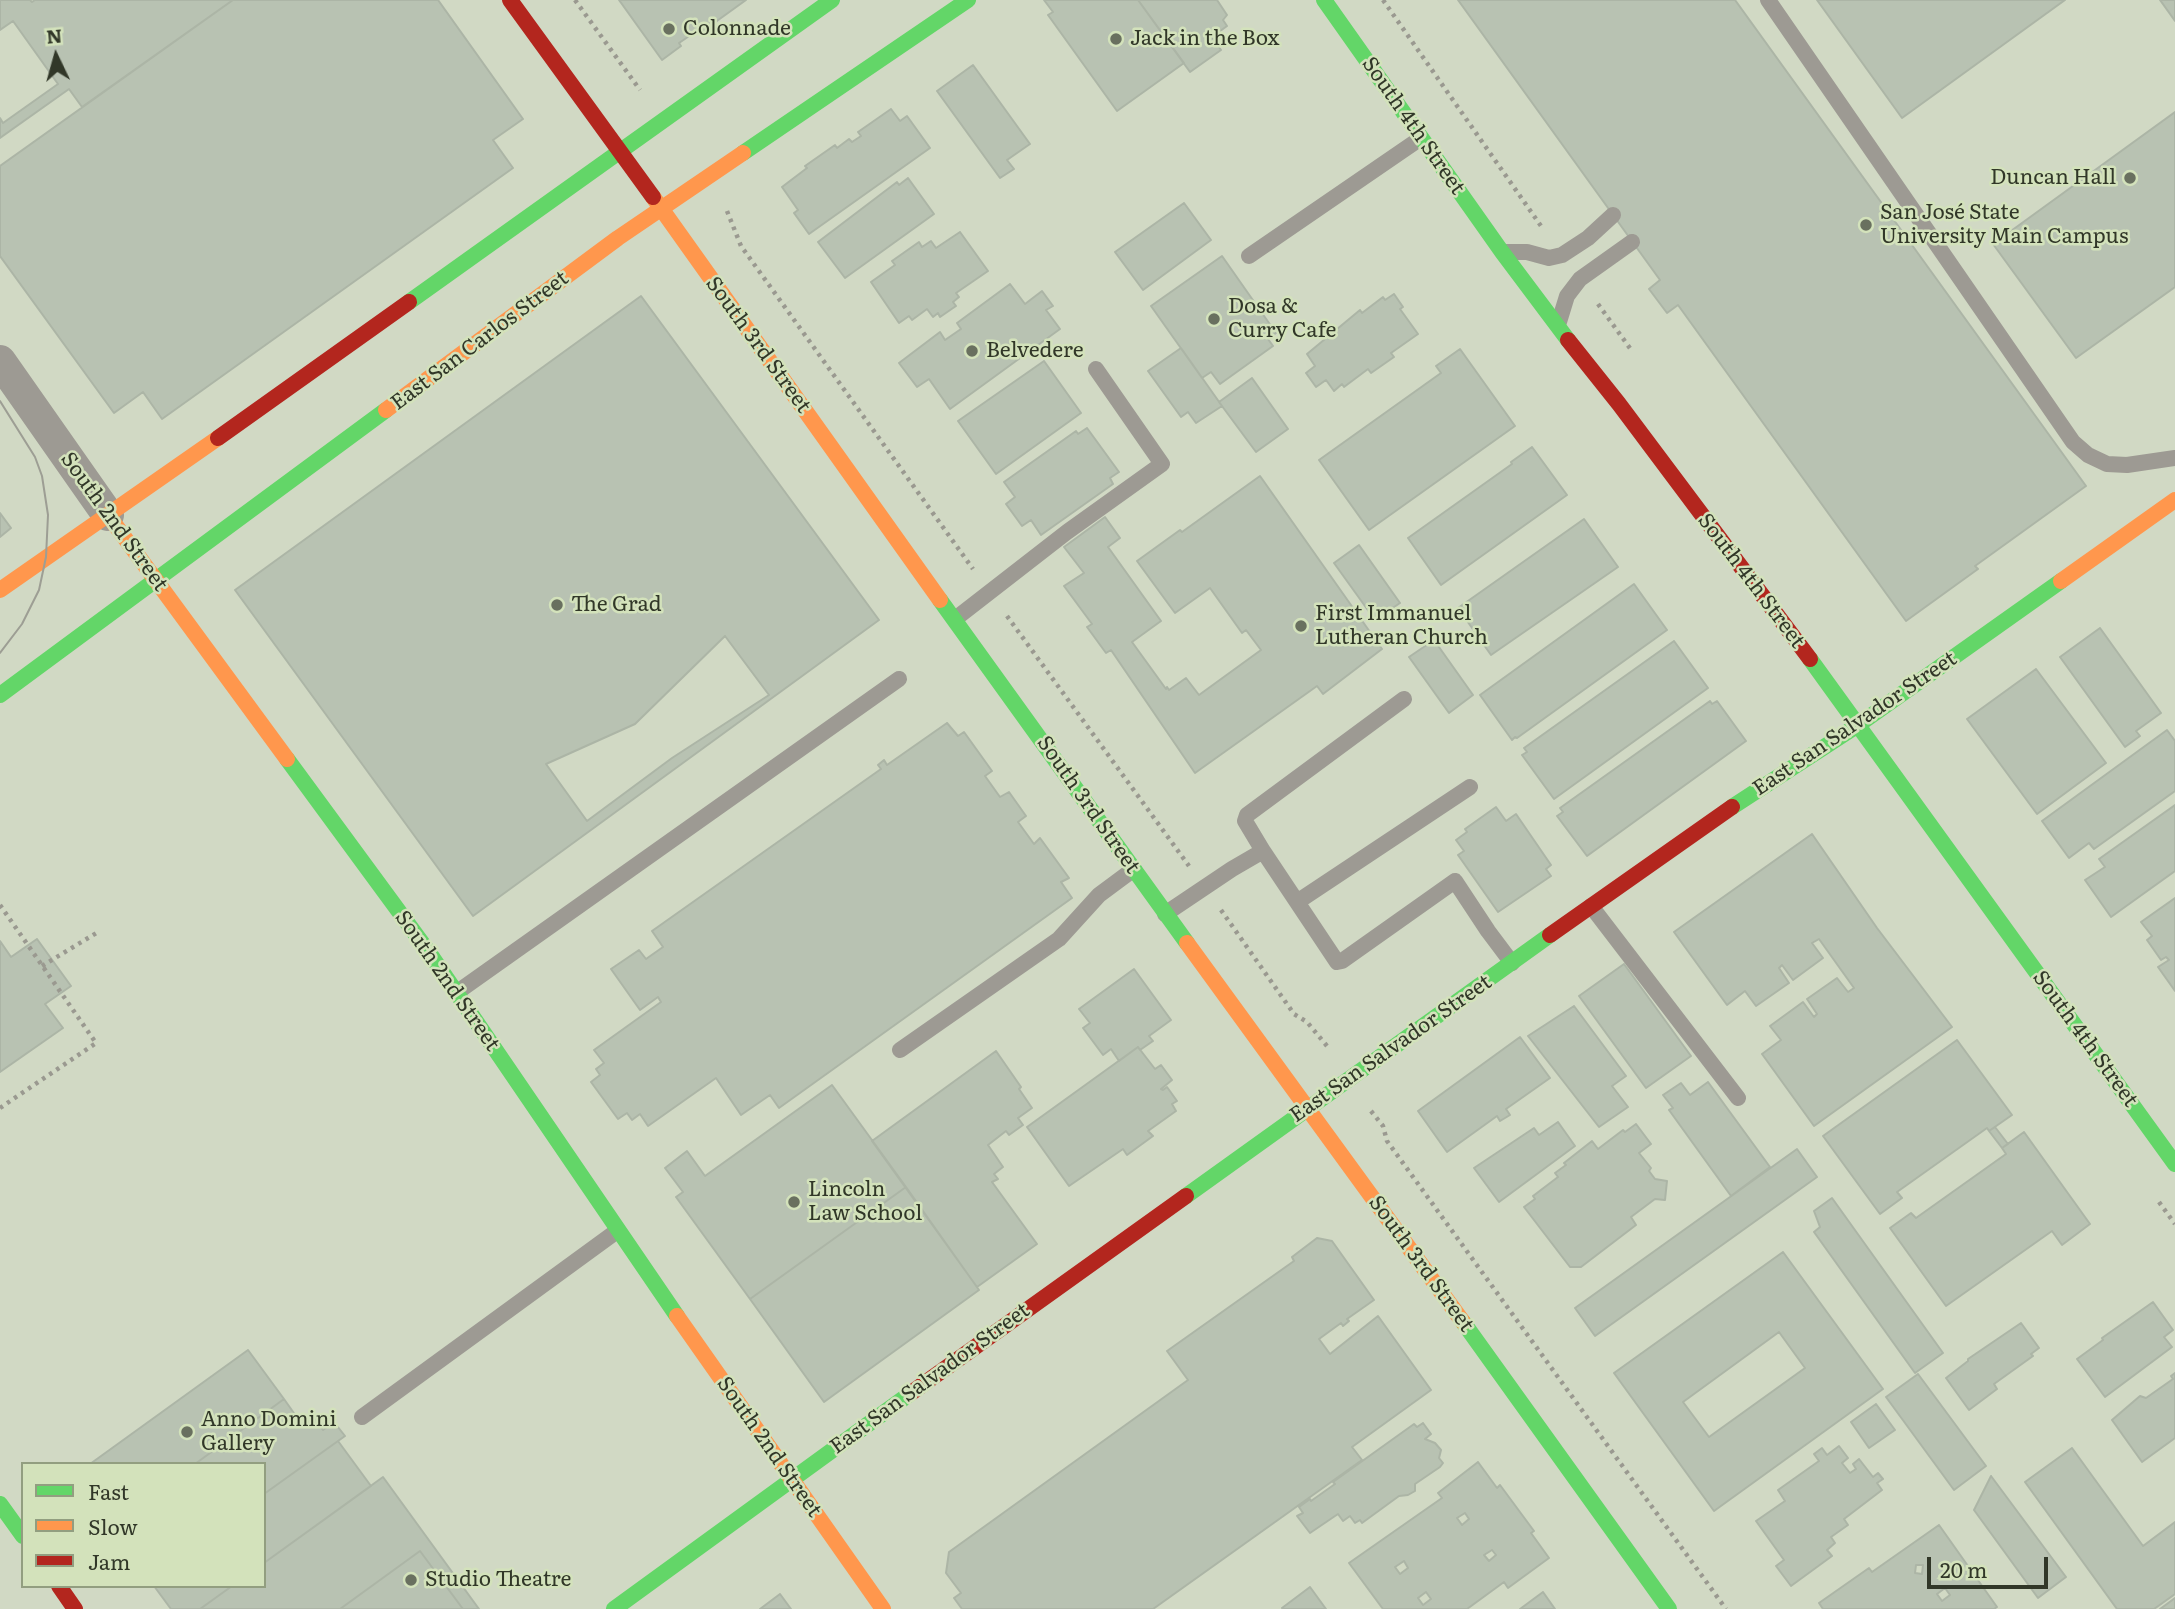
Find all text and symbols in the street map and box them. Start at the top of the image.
place label: Colonnade [683,16,791,42]
text: N [45,20,63,50]
north arrow [21,21,91,91]
marker: Colonnade [661,21,677,37]
place label: Jack in the Box [1130,26,1279,52]
marker: Jack in the Box [1108,31,1124,47]
street label: South 4th Street [1356,52,1470,200]
place label: Duncan Hall [1990,165,2116,191]
marker: Duncan Hall [2122,170,2138,186]
place label: San José State University Main Campus [1880,200,2128,250]
marker: San José State University Main Campus [1858,217,1874,233]
street label: East San Carlos Street [386,266,574,416]
street label: South 3rd Street [700,272,816,418]
place label: Dosa & Curry Cafe [1228,294,1336,344]
marker: Dosa & Curry Cafe [1206,311,1222,327]
place label: Belvedere [986,338,1084,364]
marker: Belvedere [964,343,980,359]
street label: South 2nd Street [55,448,173,596]
street label: South 4th Street [1692,509,1810,653]
place label: The Grad [571,592,662,618]
marker: The Grad [549,597,565,613]
place label: First Immanuel Lutheran Church [1315,601,1488,651]
marker: First Immanuel Lutheran Church [1293,618,1309,634]
street label: East San Salvador Street [1748,646,1962,802]
street label: South 3rd Street [1031,731,1145,879]
street label: South 2nd Street [389,906,505,1056]
street label: South 4th Street [2027,966,2143,1112]
street label: East San Salvador Street [1285,970,1497,1128]
place label: Lincoln Law School [808,1177,922,1227]
street label: South 3rd Street [1363,1191,1479,1337]
marker: Lincoln Law School [786,1194,802,1210]
street label: East San Salvador Street [825,1298,1035,1460]
street label: South 2nd Street [711,1372,827,1522]
place label: Anno Domini Gallery [201,1407,336,1457]
marker: Anno Domini Gallery [179,1424,195,1440]
legend [21,1462,266,1588]
text: Fast [88,1475,129,1506]
text: Slow [88,1510,138,1541]
scale bar [1930,1542,2051,1586]
text: Jam [88,1545,130,1576]
text: 20 m [1940,1553,1987,1584]
place label: Studio Theatre [425,1567,571,1593]
marker: Studio Theatre [403,1572,419,1588]

